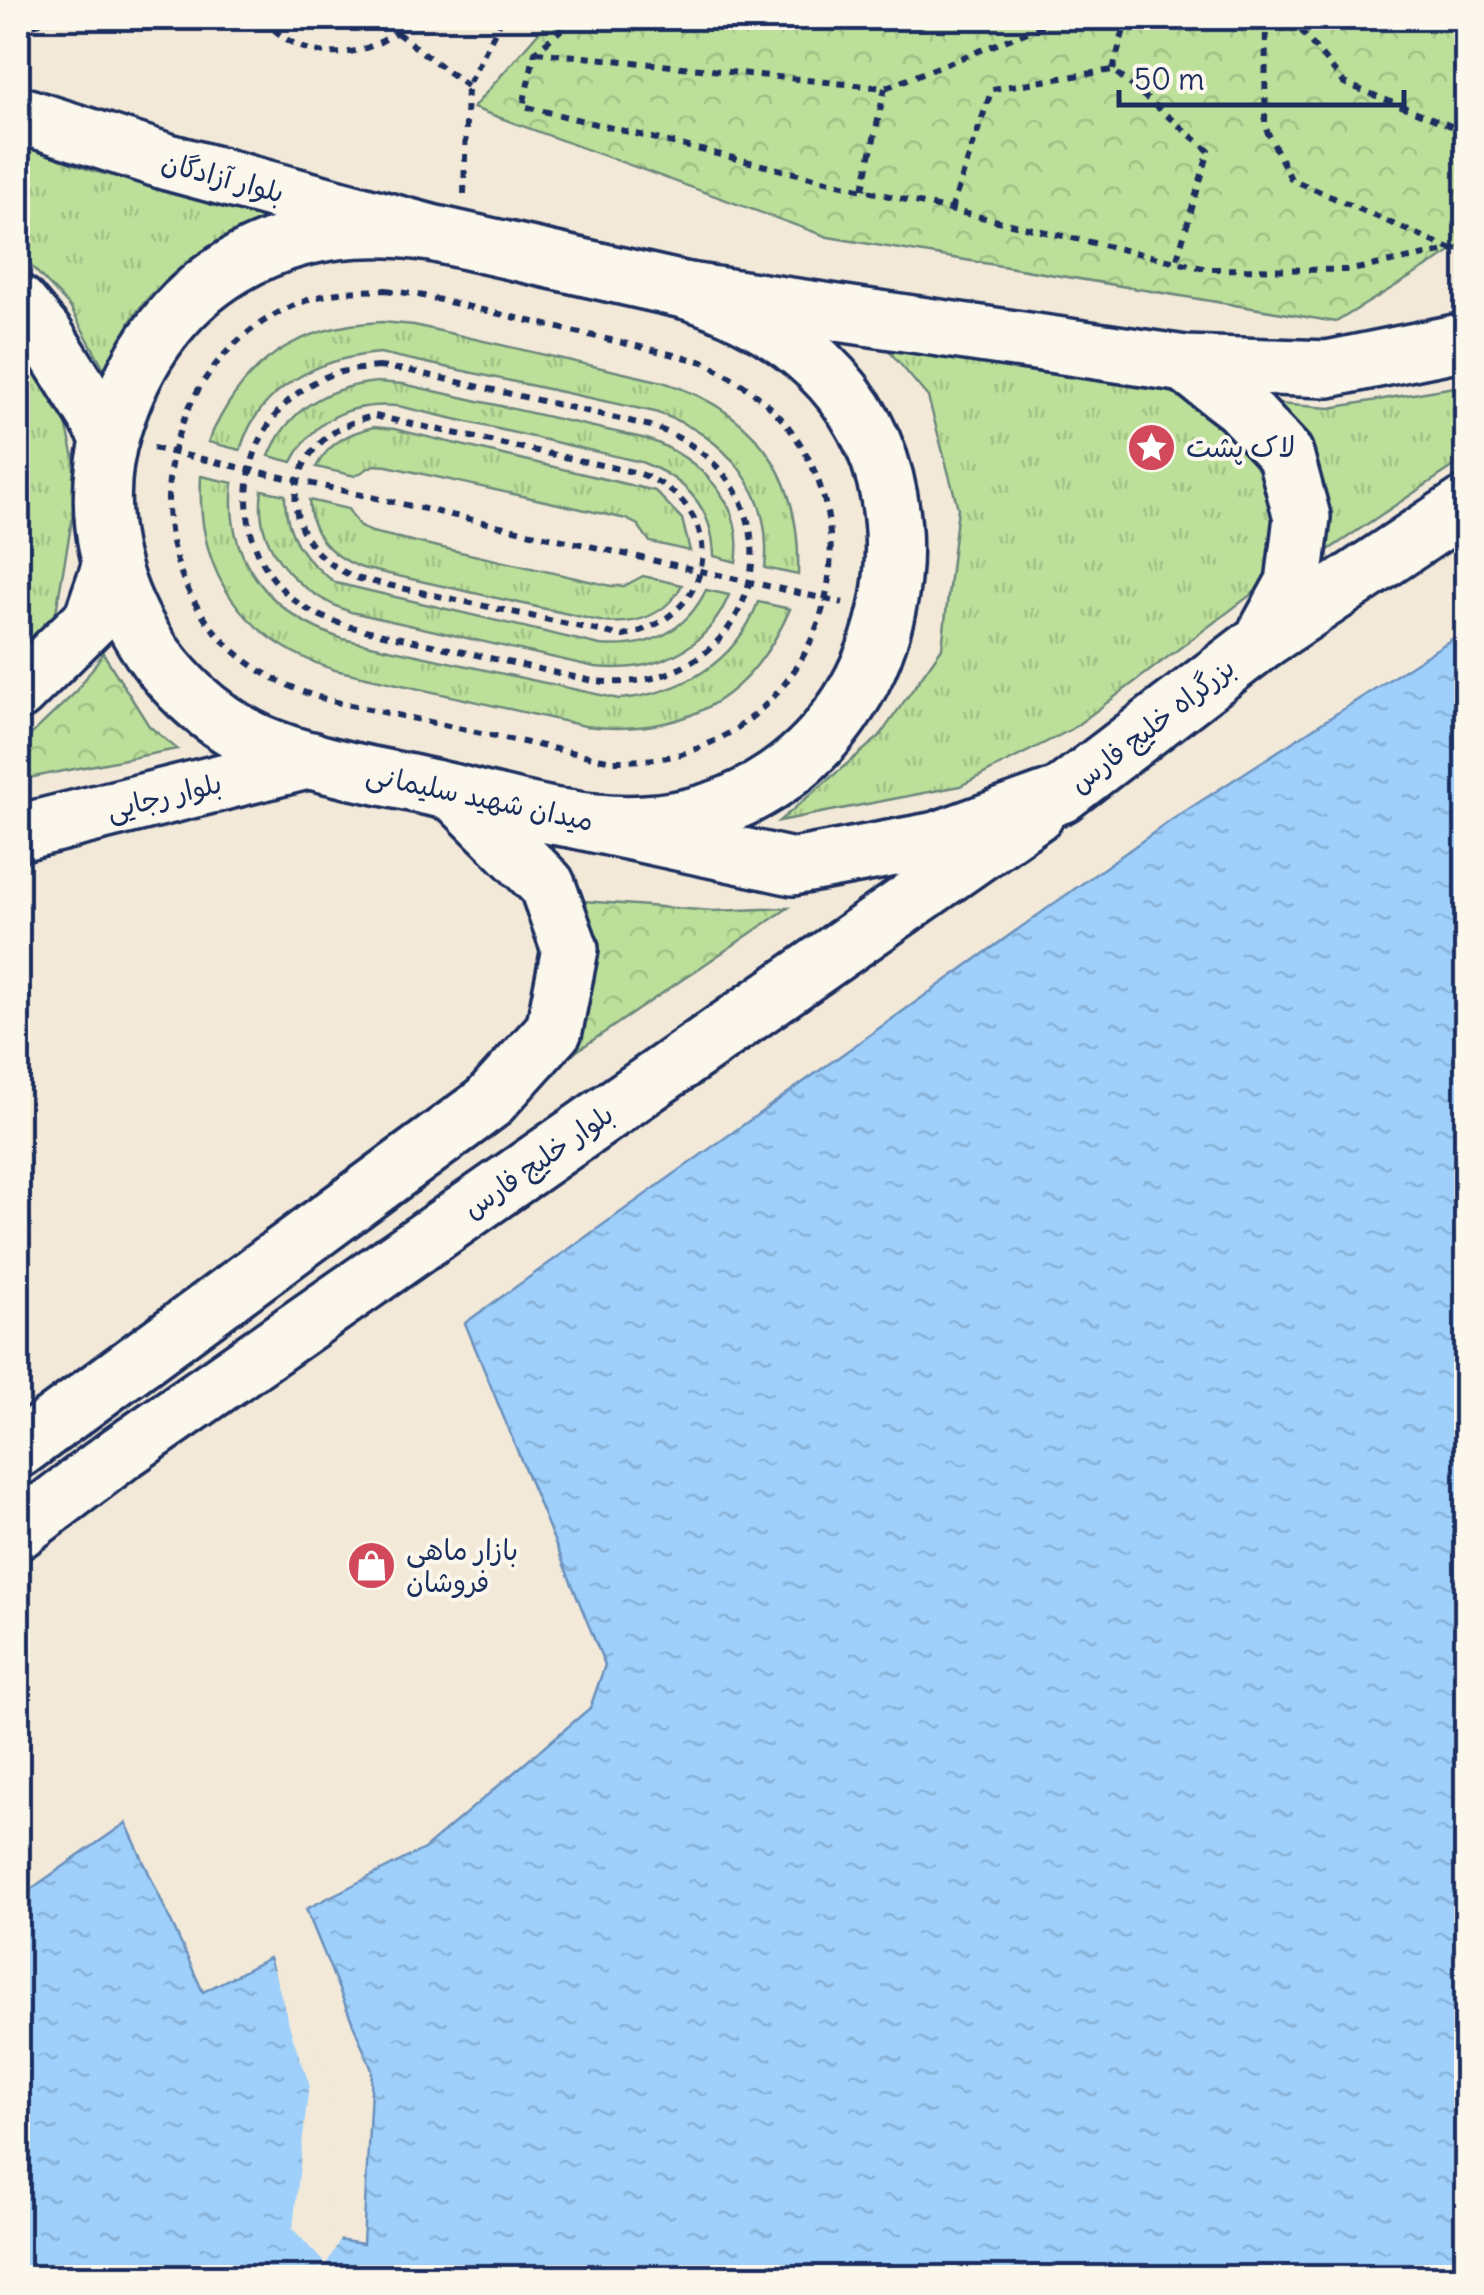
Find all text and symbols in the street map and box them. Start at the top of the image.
scale bar [1119,45,1404,107]
text: 50 m [1134,60,1204,98]
street label: بلوار آزادگان [158,143,288,211]
place icon: لاک پشت [1125,421,1177,473]
place label: لاک پشت [1186,429,1295,466]
street label: بزرگراه خلیج فارس [1062,649,1243,802]
street label: میدان شهید سلیمانی [363,755,597,839]
street label: بلوار رجایی [103,764,225,828]
street label: بلوار خلیج فارس [456,1096,621,1227]
place label: بازار ماهی فروشان [406,1532,518,1600]
shop icon: بازار ماهی فروشان [345,1540,397,1592]

